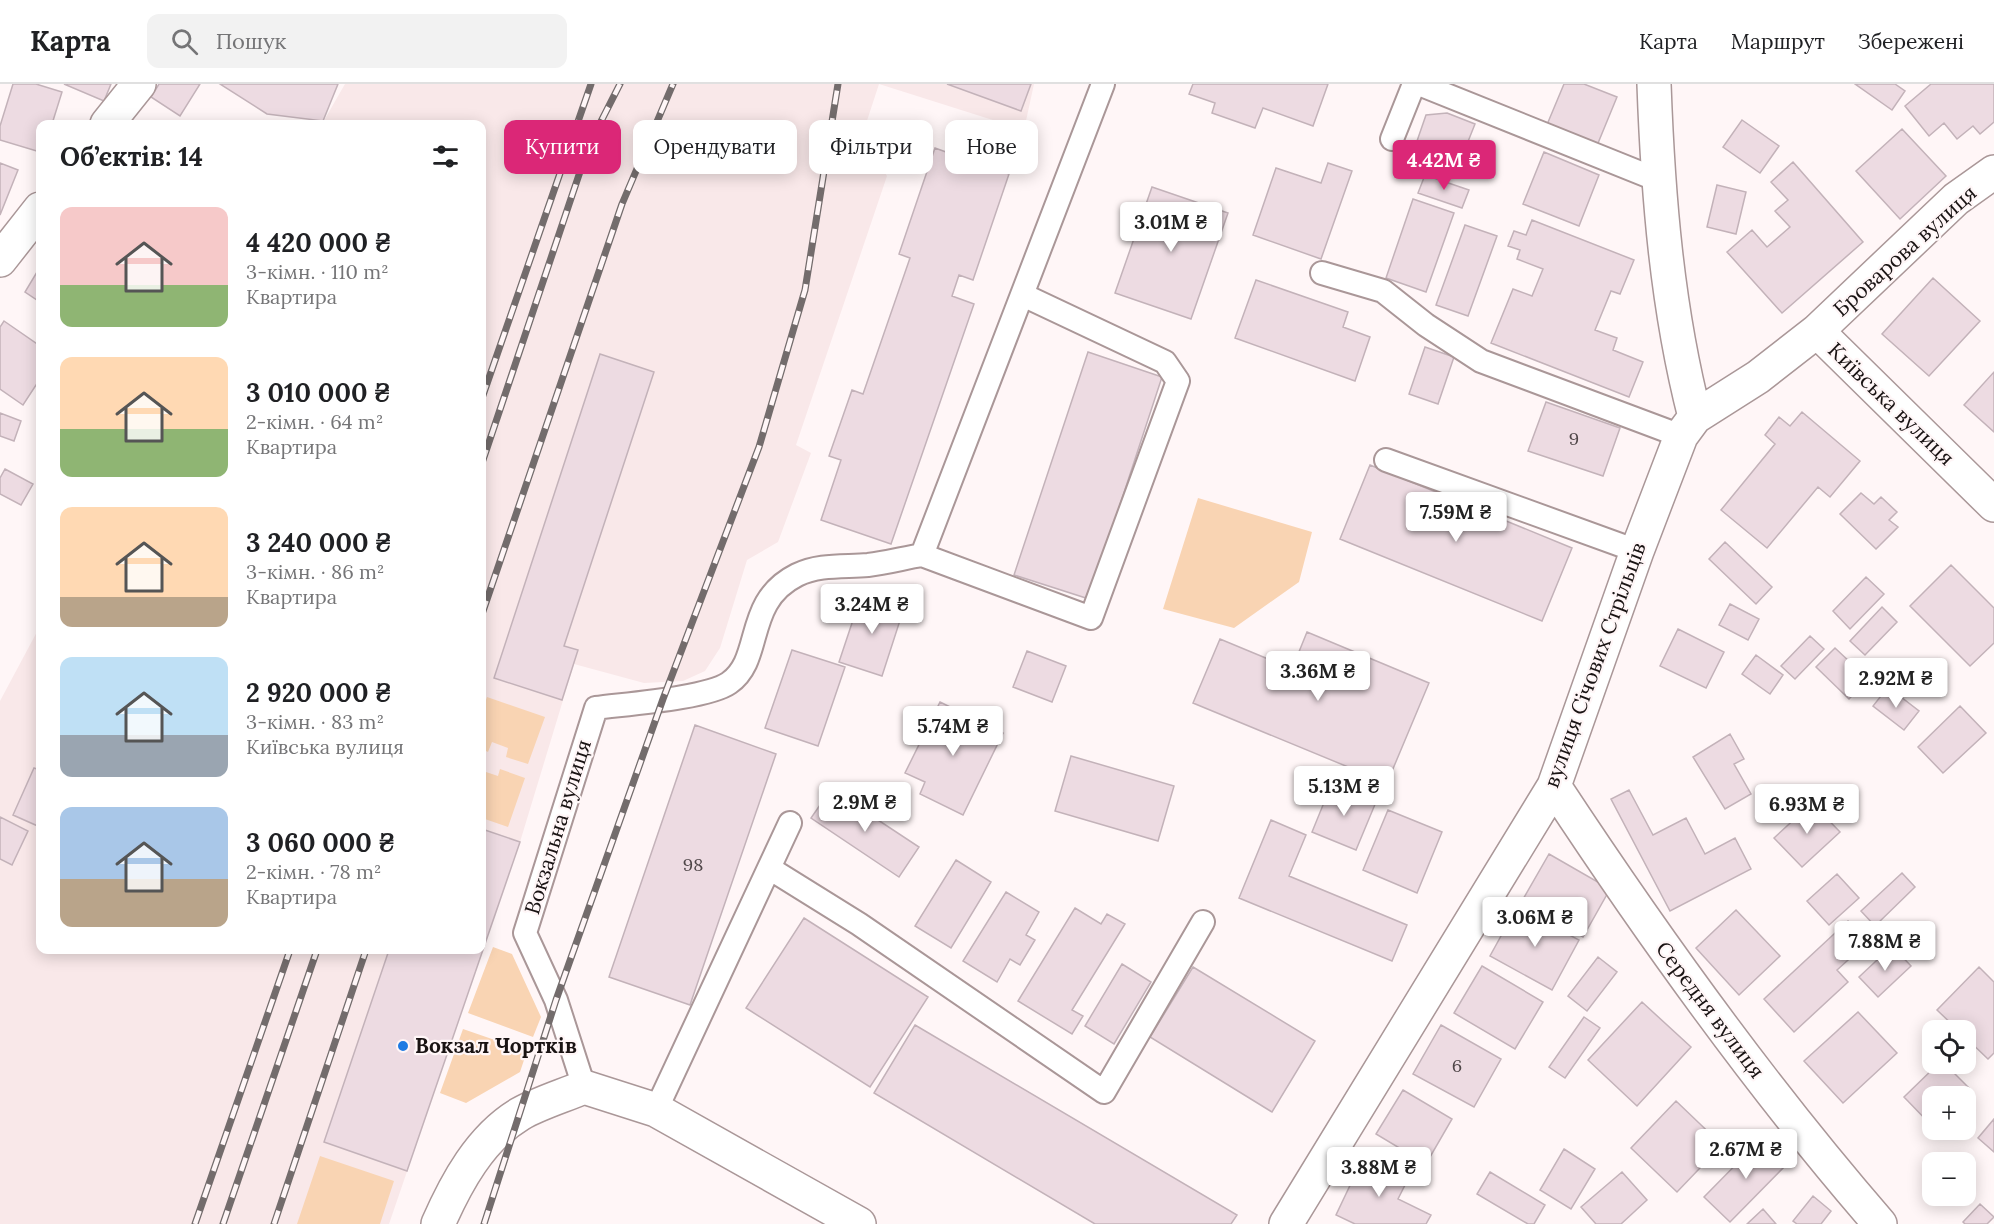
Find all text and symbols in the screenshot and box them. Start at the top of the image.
search box [147,14,567,68]
text: Карта [30,23,111,59]
icon: search [168,25,201,58]
text: Пошук [216,27,286,55]
text: Карта [1639,28,1698,55]
text: Маршрут [1731,28,1825,55]
text: Збережені [1858,28,1964,55]
chip: Купити [504,120,621,174]
chip: Орендувати [633,120,797,174]
chip: Фільтри [809,120,933,174]
chip: Нове [945,120,1038,174]
text: Об’єктів: 14 [60,140,203,173]
icon: filters [429,140,462,173]
pin: 4.42M ₴ [1389,140,1499,191]
text: 4.42M ₴ [1407,147,1481,172]
street label: Броварова вулиця [1827,179,1982,322]
pin: 3.01M ₴ [1116,202,1226,253]
text: 3.01M ₴ [1134,209,1208,234]
text: 4 420 000 ₴ [246,226,392,259]
icon: home [108,231,180,303]
text: 3-кімн. · 110 m² [246,259,389,284]
text: Квартира [246,284,337,309]
street label: Київська вулиця [1822,336,1960,471]
text: 3 010 000 ₴ [246,376,391,409]
icon: home [108,381,180,453]
text: 2-кімн. · 64 m² [246,409,383,434]
house number: 9 [1569,427,1579,450]
text: Квартира [246,434,337,459]
pin: 7.59M ₴ [1401,492,1511,543]
text: 7.59M ₴ [1420,499,1492,524]
text: 3 240 000 ₴ [246,526,392,559]
icon: home [108,531,180,603]
street label: вулиця Січових Стрільців [1538,538,1652,791]
text: 3-кімн. · 86 m² [246,559,385,584]
text: Квартира [246,584,337,609]
pin: 3.24M ₴ [817,584,927,635]
text: 3.24M ₴ [835,591,909,616]
pin: 3.36M ₴ [1263,651,1373,702]
text: 3.36M ₴ [1280,658,1356,683]
pin: 2.92M ₴ [1841,658,1951,709]
text: 2.92M ₴ [1859,665,1933,690]
text: 2 920 000 ₴ [246,676,392,709]
icon: home [108,681,180,753]
pin: 5.74M ₴ [898,706,1008,757]
text: 3-кімн. · 83 m² [246,709,384,734]
text: 5.74M ₴ [917,713,989,738]
text: Київська вулиця [246,734,404,759]
street label: Вокзальна вулиця [518,736,597,918]
pin: 5.13M ₴ [1289,766,1399,817]
text: 5.13M ₴ [1308,773,1380,798]
pin: 2.9M ₴ [816,782,914,833]
pin: 6.93M ₴ [1752,784,1862,835]
text: 2.9M ₴ [833,789,897,814]
text: 6.93M ₴ [1769,791,1845,816]
text: 3 060 000 ₴ [246,826,395,859]
icon: home [108,831,180,903]
house number: 98 [683,853,703,876]
text: 2-кімн. · 78 m² [246,859,381,884]
text: Квартира [246,884,337,909]
pin: 3.06M ₴ [1480,897,1590,948]
text: 3.06M ₴ [1496,904,1574,929]
pin: 7.88M ₴ [1830,921,1940,972]
text: 7.88M ₴ [1848,928,1922,953]
street label: Середня вулиця [1650,936,1771,1083]
map controls [1922,1020,1976,1206]
button: locate [1922,1020,1976,1074]
place label: Вокзал Чортків [415,1032,577,1059]
marker: Вокзал Чортків [396,1039,410,1053]
house number: 6 [1452,1054,1462,1077]
button: + [1922,1086,1976,1140]
pin: 2.67M ₴ [1691,1129,1801,1180]
text: 2.67M ₴ [1709,1136,1783,1161]
pin: 3.88M ₴ [1324,1147,1434,1198]
button: − [1922,1152,1976,1206]
text: 3.88M ₴ [1341,1154,1417,1179]

